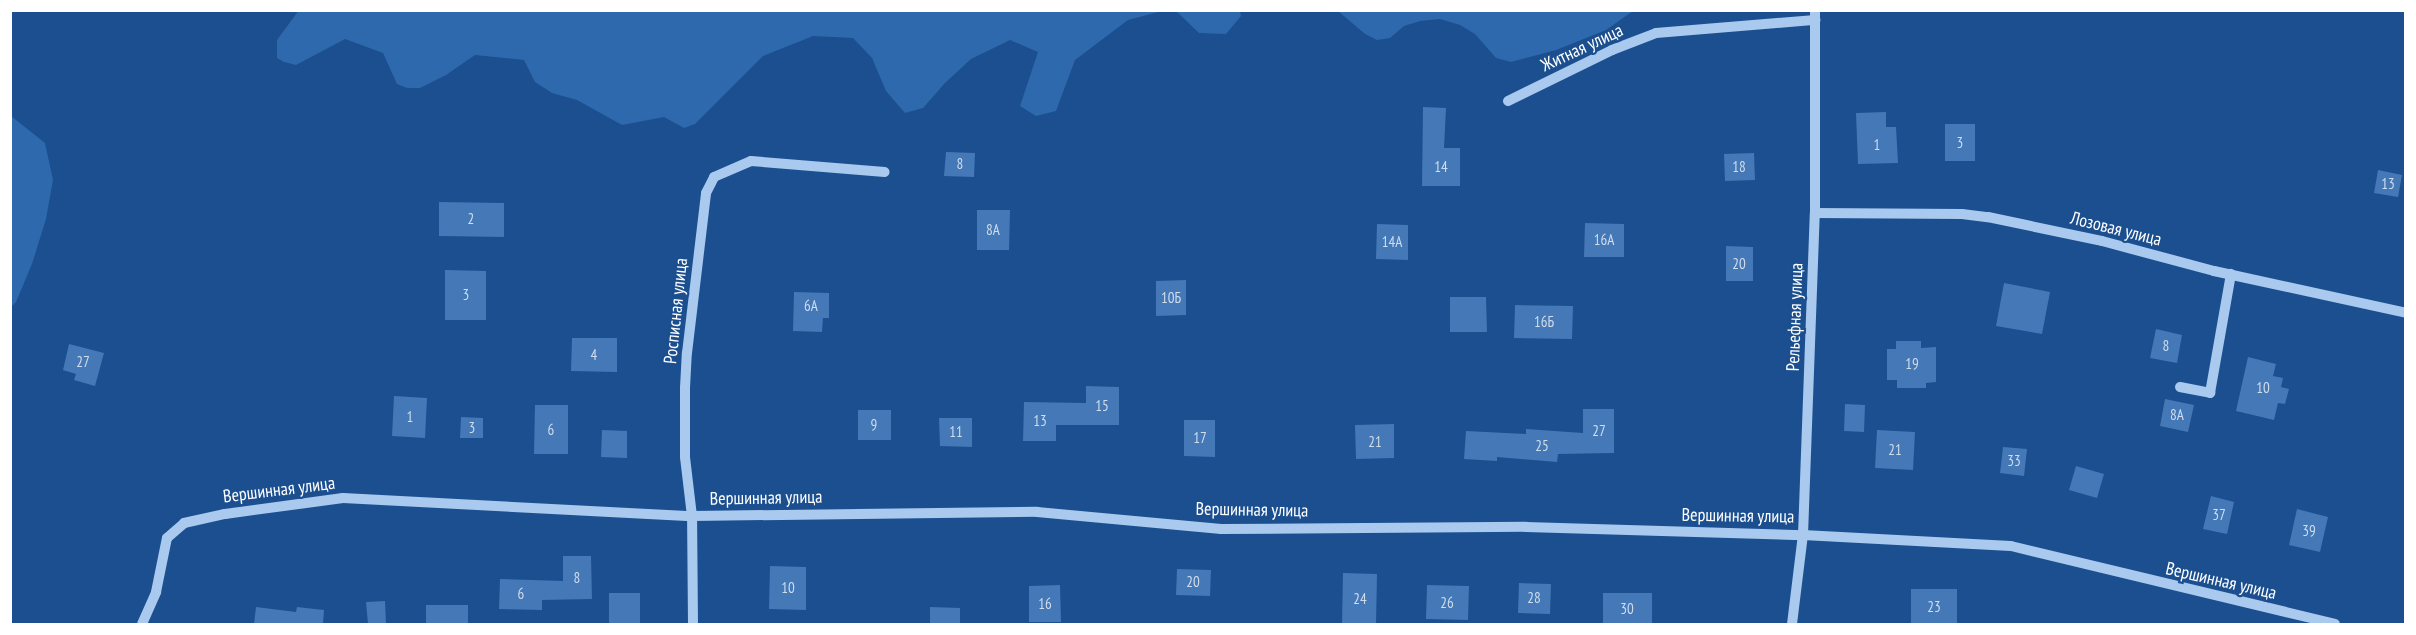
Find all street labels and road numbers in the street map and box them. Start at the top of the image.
street label: Житная улица [1537,20,1627,76]
street label: Лозовая улица [2068,207,2164,251]
street label: Росписная улица [660,257,692,365]
street label: Рельефная улица [1782,262,1808,372]
street label: Вершинная улица [222,472,336,508]
street label: Вершинная улица [709,486,823,510]
street label: Вершинная улица [1195,498,1309,522]
street label: Вершинная улица [1681,504,1795,528]
street label: Вершинная улица [2164,558,2278,604]

